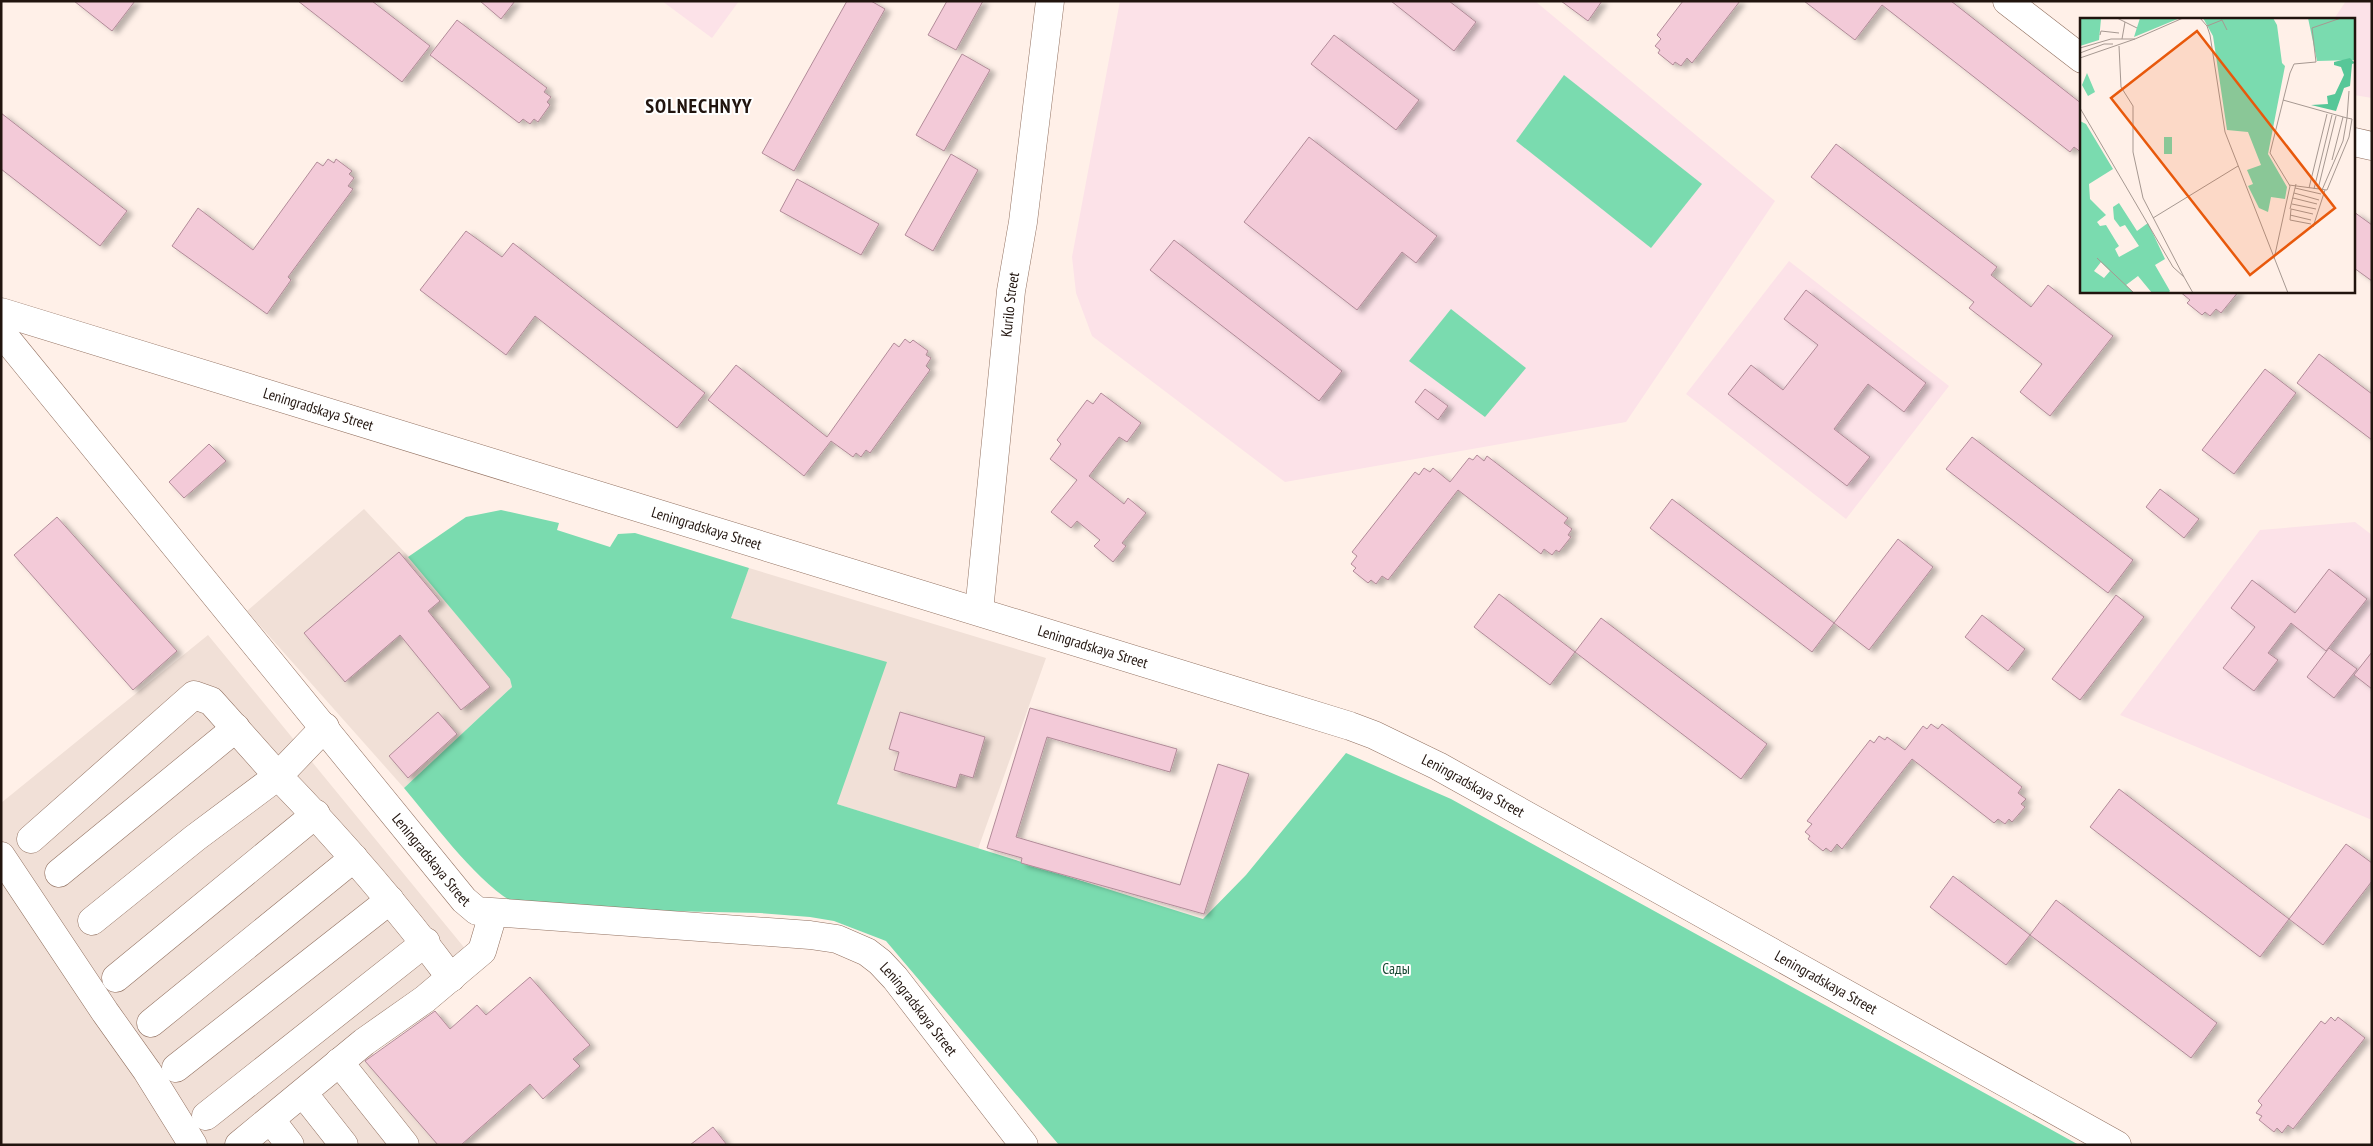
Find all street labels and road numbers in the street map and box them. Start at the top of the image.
street label: Kurilo Street [996,271,1023,338]
street label: Leningradskaya Street [261,383,376,435]
street label: Leningradskaya Street [649,502,764,554]
street label: Leningradskaya Street [1036,621,1150,672]
street label: Leningradskaya Street [1419,750,1528,821]
street label: Leningradskaya Street [388,809,475,910]
street label: Leningradskaya Street [1772,946,1881,1018]
street label: Leningradskaya Street [876,958,962,1060]

